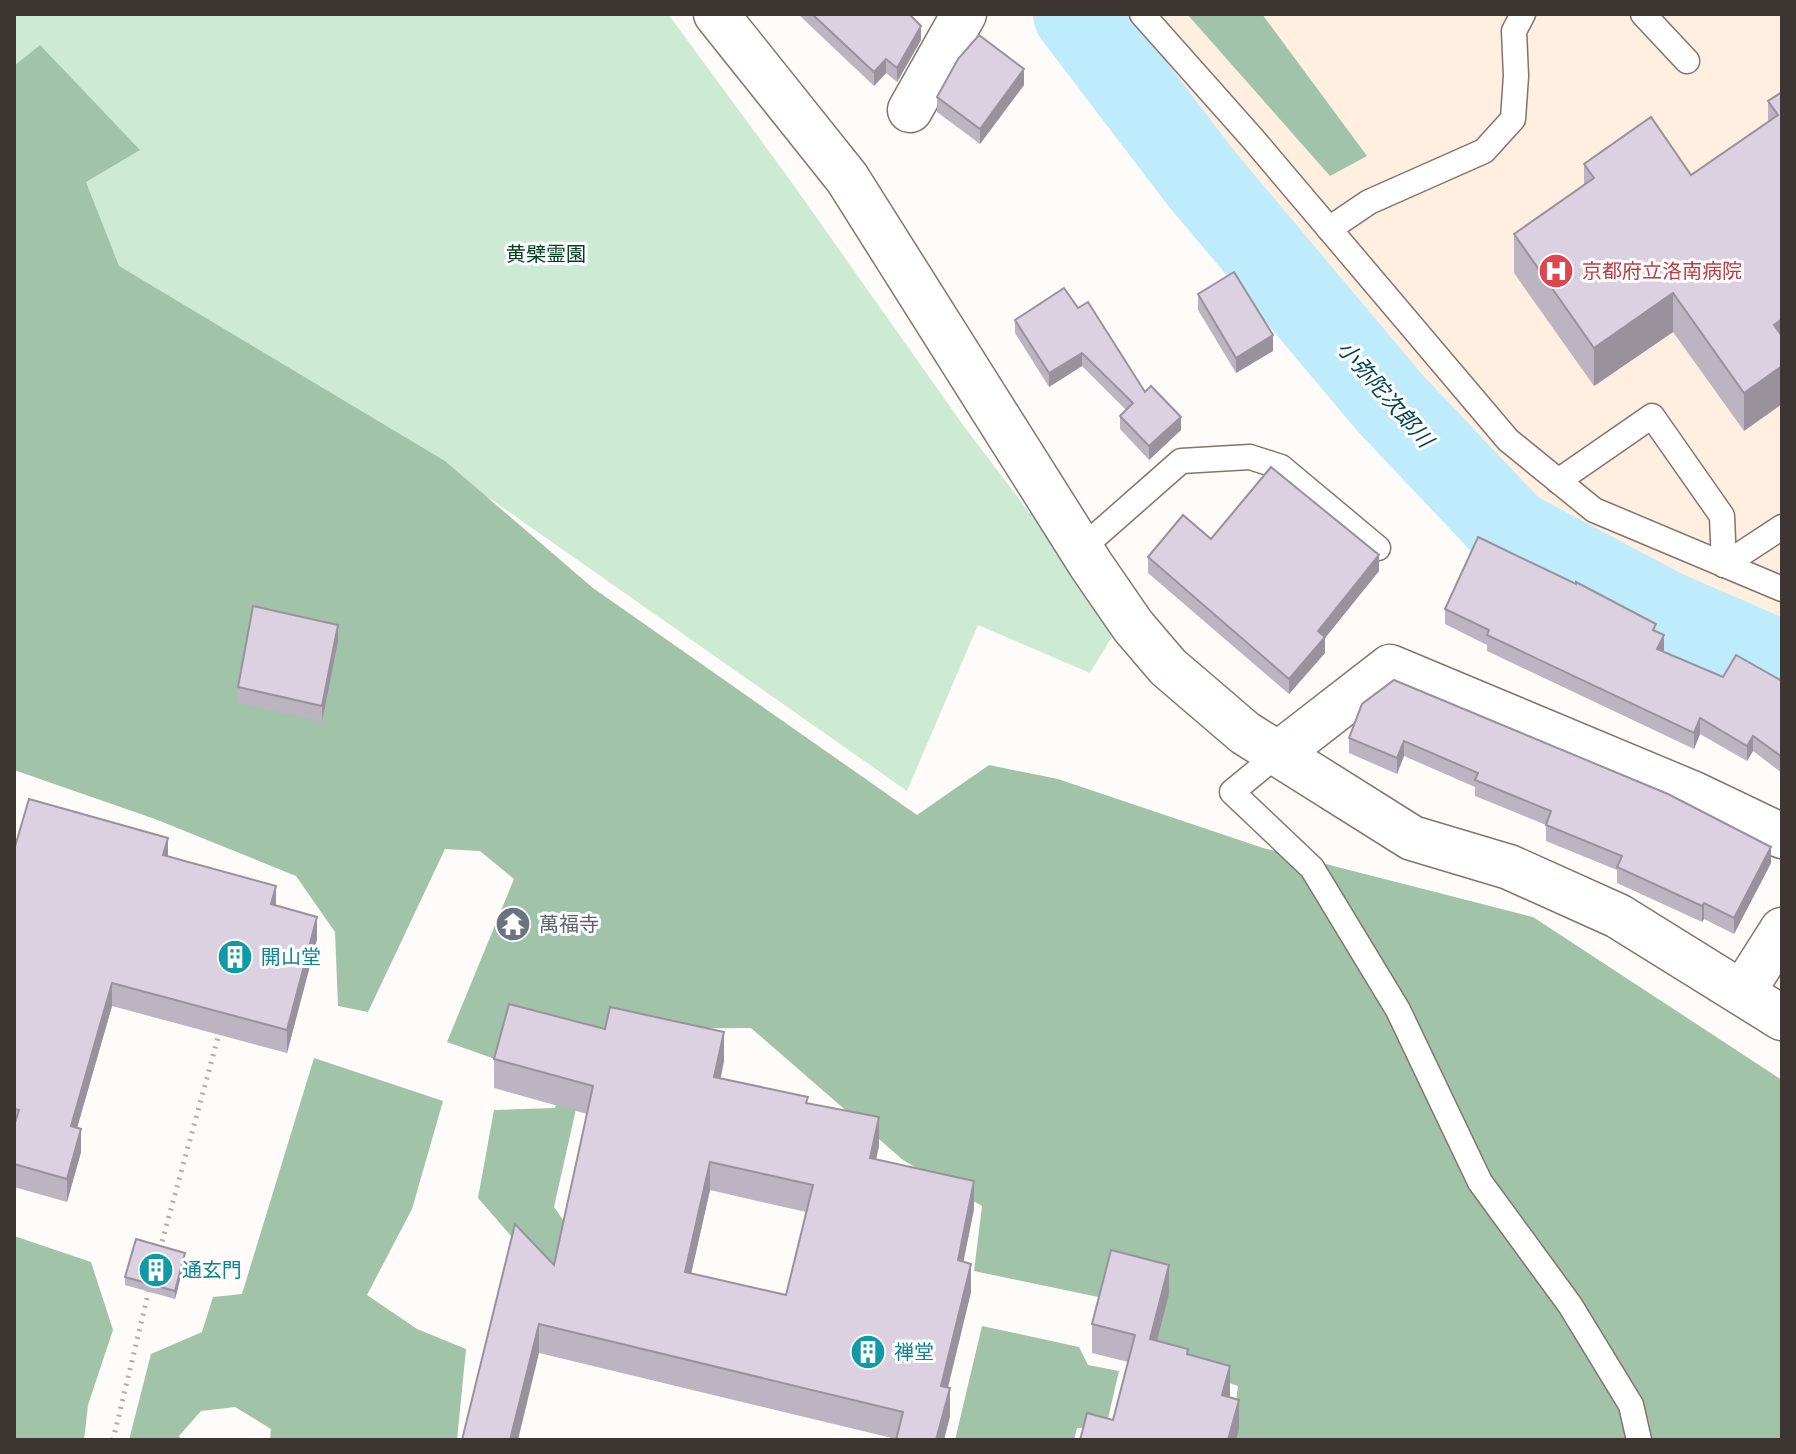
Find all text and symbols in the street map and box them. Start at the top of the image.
park label: 黄檗霊園 [506,242,586,266]
hospital icon: 京都府立洛南病院 [1537,252,1575,290]
place label: 京都府立洛南病院 [1582,259,1742,283]
water label: 小弥陀次郎川 [1332,336,1439,454]
temple icon: 萬福寺 [494,905,532,943]
place label: 萬福寺 [539,912,599,936]
building icon: 開山堂 [216,938,254,976]
place label: 開山堂 [261,945,321,969]
building icon: 通玄門 [137,1251,175,1289]
place label: 通玄門 [182,1258,242,1282]
building icon: 禅堂 [849,1333,887,1371]
place label: 禅堂 [894,1340,934,1364]

